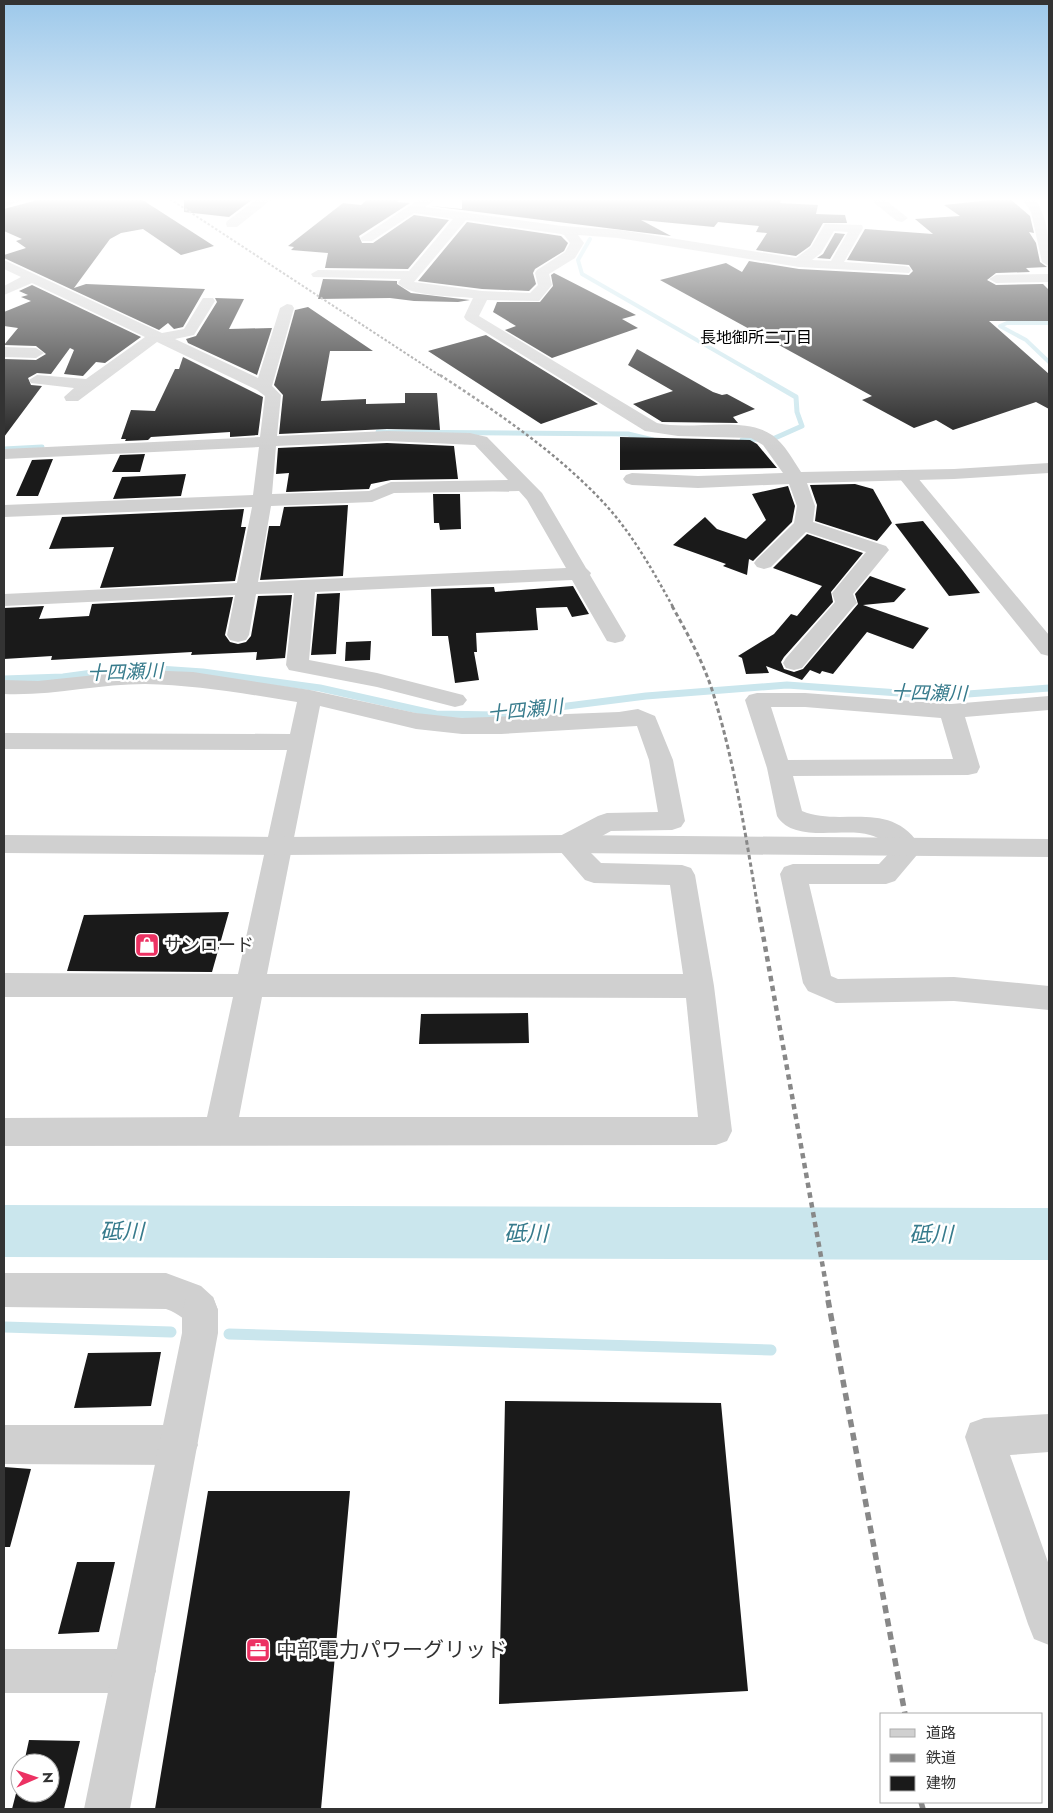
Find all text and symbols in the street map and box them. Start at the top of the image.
district label: 長地御所二丁目 [700,326,812,349]
water label: 十四瀬川 [87,657,165,687]
water label: 十四瀬川 [891,679,969,707]
water label: 十四瀬川 [486,692,566,727]
shop icon: サンロード [134,932,160,958]
place label: サンロード [164,932,254,958]
water label: 砥川 [100,1215,146,1247]
water label: 砥川 [504,1217,550,1249]
water label: 砥川 [909,1218,955,1250]
place label: 中部電力パワーグリッド [276,1635,507,1665]
office icon: 中部電力パワーグリッド [245,1637,271,1663]
legend [880,1713,1043,1803]
text: 道路 [926,1722,956,1744]
text: 鉄道 [926,1747,956,1769]
north arrow [10,1753,60,1803]
text: N [38,1772,58,1783]
text: 建物 [926,1772,956,1794]

